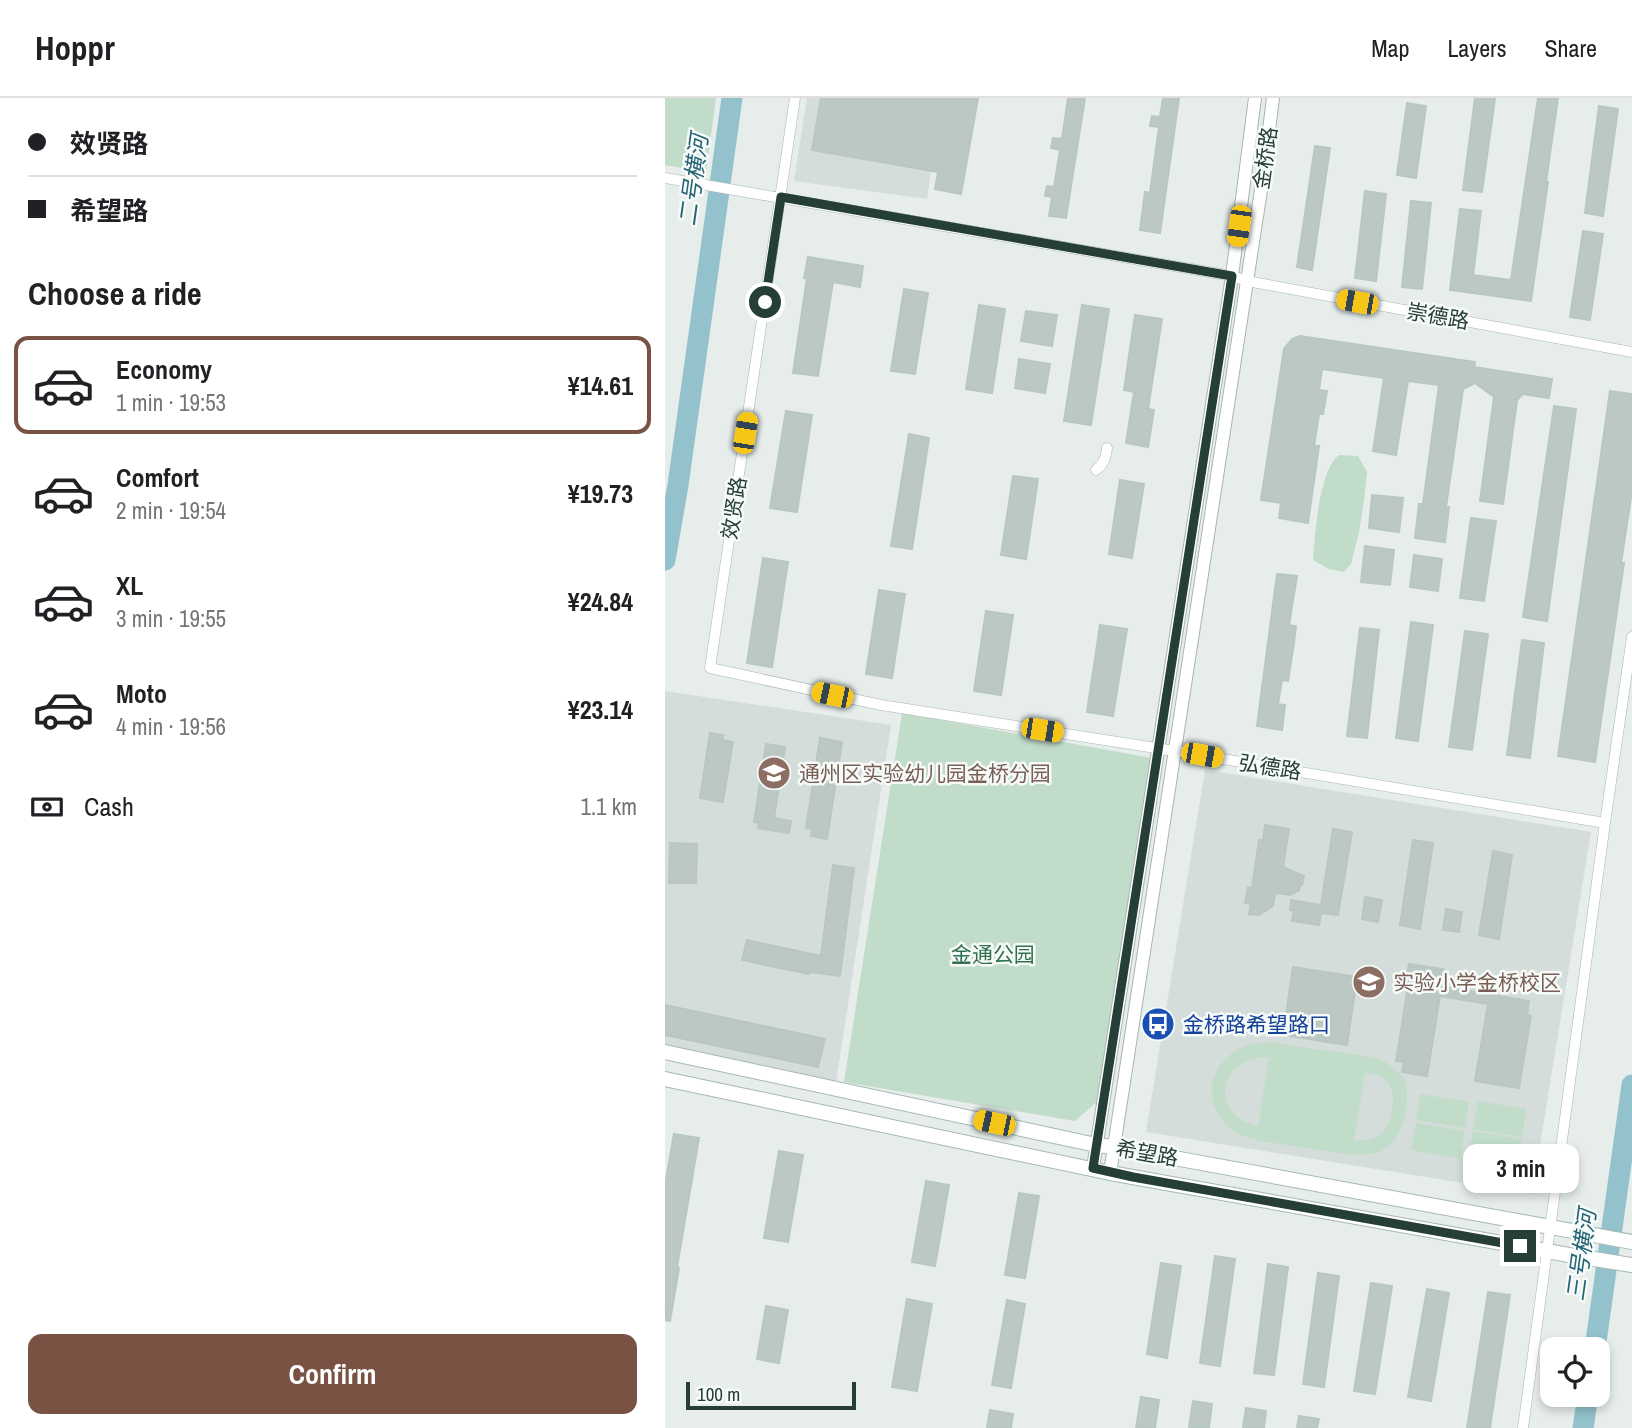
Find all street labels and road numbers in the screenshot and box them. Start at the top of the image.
street label: 金桥路 [1246,125,1284,191]
street label: 崇德路 [1404,296,1472,336]
street label: 效贤路 [715,475,753,541]
street label: 弘德路 [1237,748,1303,786]
street label: 希望路 [1113,1133,1181,1173]

